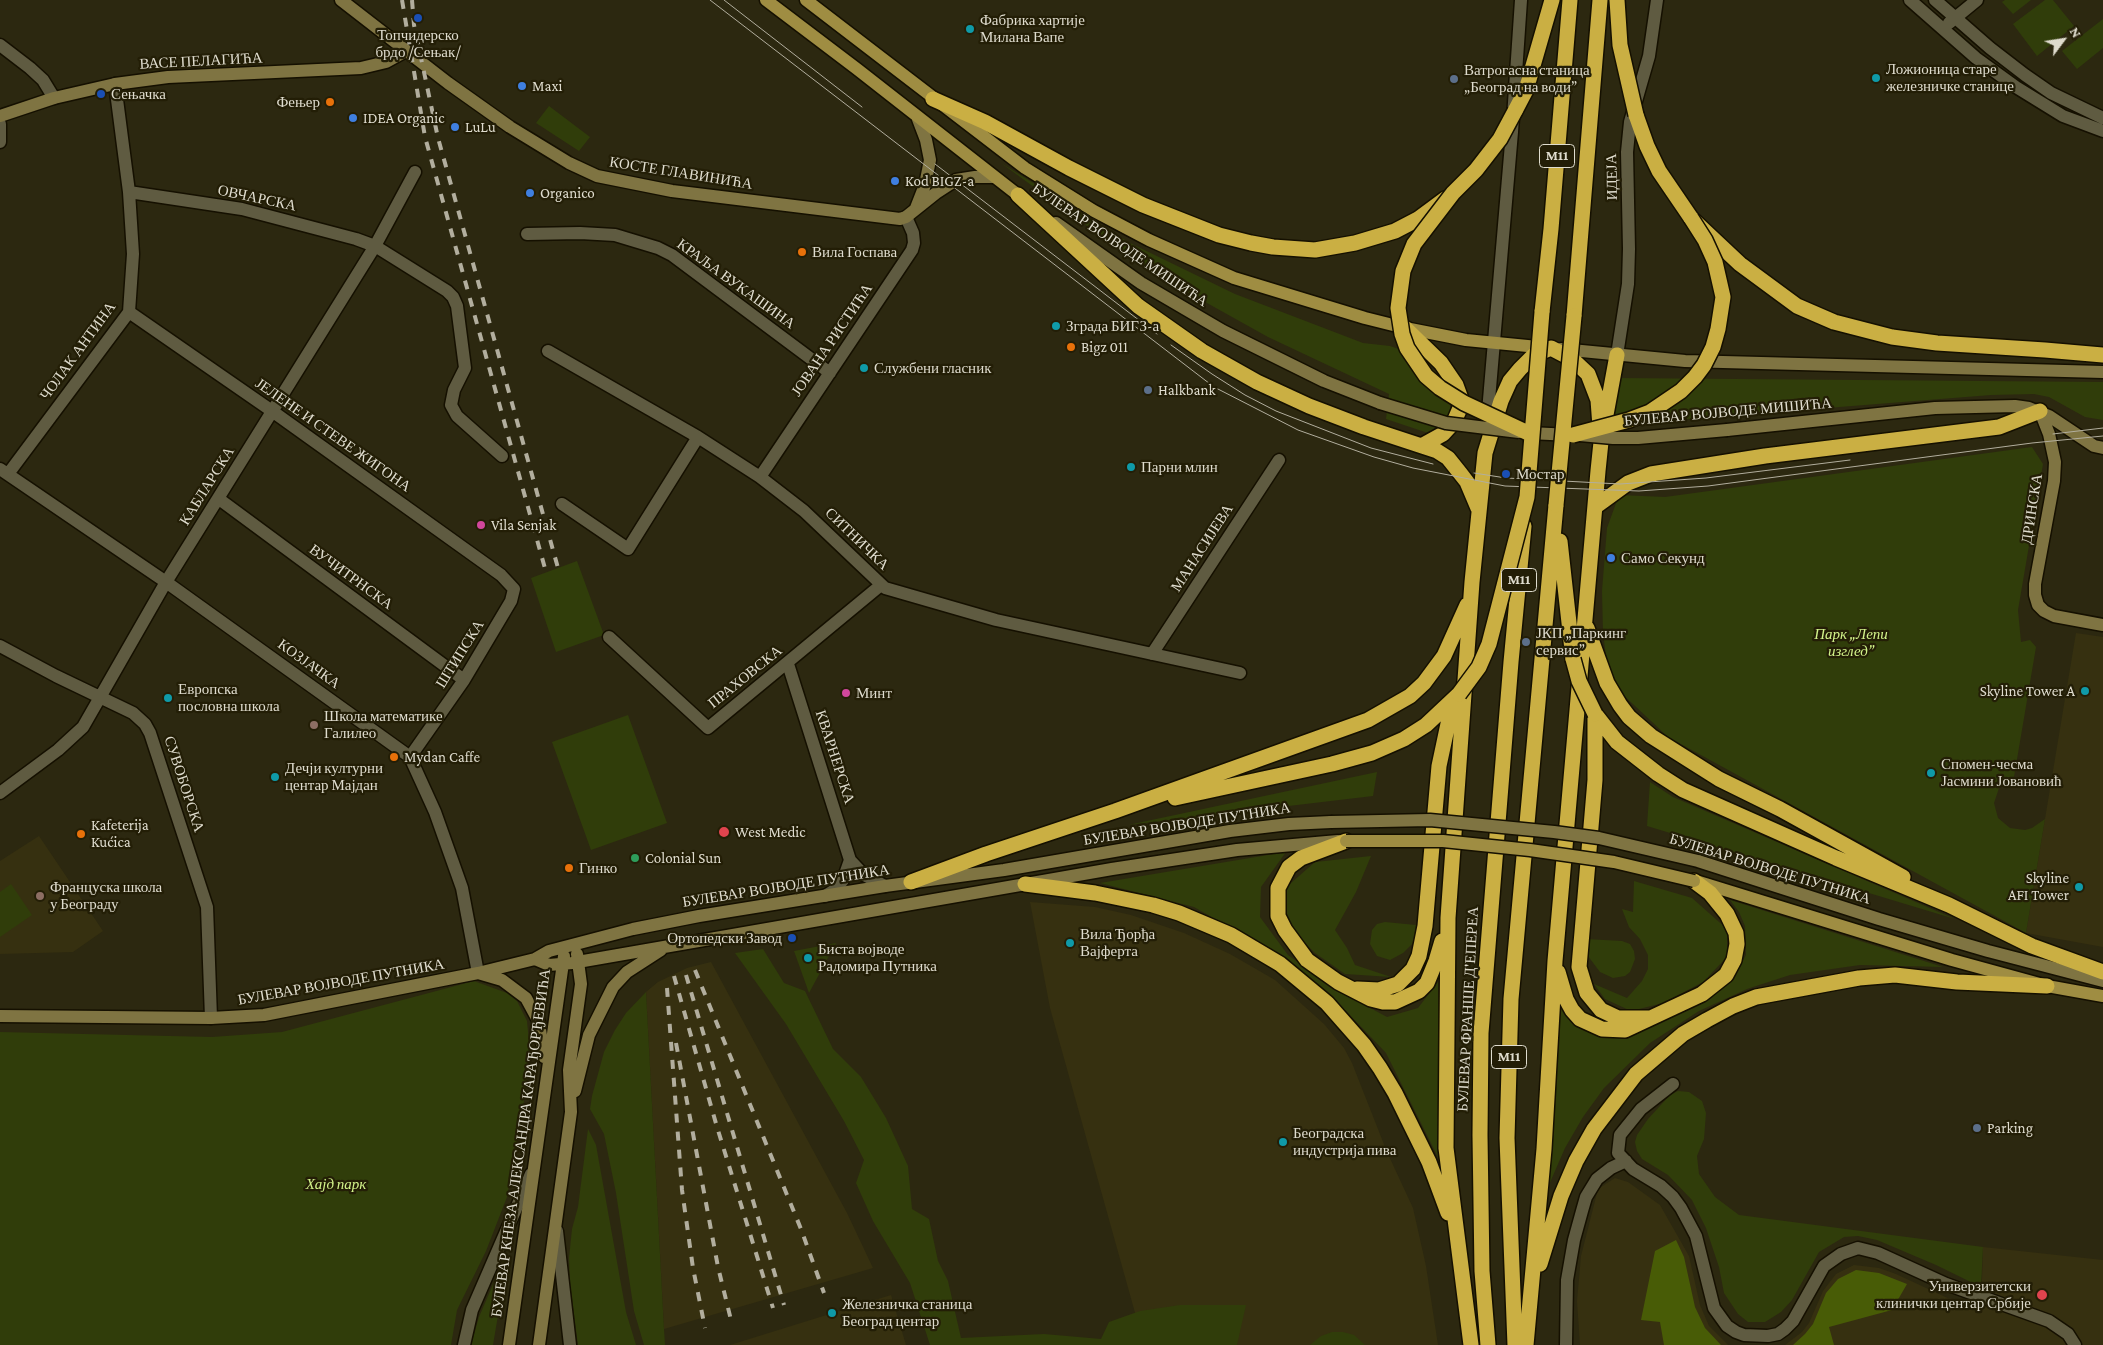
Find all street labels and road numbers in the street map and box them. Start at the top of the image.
street label: ВАСЕ ПЕЛАГИЋА [139,49,263,73]
road number: M11 [1540,144,1574,168]
street label: КОСТЕ ГЛАВИНИЋА [608,153,754,193]
street label: ИДЕЈА [1603,153,1621,201]
street label: БУЛЕВАР ВОЈВОДЕ МИШИЋА [1029,179,1211,311]
street label: ОВЧАРСКА [216,181,298,215]
street label: КРАЉА ВУКАШИНА [673,235,799,333]
street label: ЈОВАНА РИСТИЋА [788,280,876,400]
street label: ЧОЛАК АНТИНА [36,298,120,404]
street label: ЈЕЛЕНЕ И СТЕВЕ ЖИГОНА [252,374,414,496]
street label: БУЛЕВАР ВОЈВОДЕ МИШИЋА [1623,394,1833,430]
street label: КАБЛАРСКА [176,443,238,529]
street label: ДРИНСКА [2018,472,2046,546]
street label: МАНАСИЈЕВА [1167,501,1237,595]
street label: СИТНИЧКА [821,504,893,574]
street label: ВУЧИТРНСКА [306,541,396,613]
road number: M11 [1502,568,1536,592]
street label: ШТИПСКА [432,617,488,691]
street label: КОЗЈАЧКА [274,635,344,693]
street label: ПРАХОВСКА [704,642,786,712]
street label: КВАРНЕРСКА [811,708,859,806]
street label: СУВОБОРСКА [160,734,208,834]
street label: БУЛЕВАР ВОЈВОДЕ ПУТНИКА [1082,799,1292,849]
street label: БУЛЕВАР ВОЈВОДЕ ПУТНИКА [1667,830,1873,908]
street label: БУЛЕВАР ВОЈВОДЕ ПУТНИКА [681,861,891,911]
street label: БУЛЕВАР ФРАНШЕ Д'ЕПЕРЕА [1454,906,1482,1112]
street label: БУЛЕВАР ВОЈВОДЕ ПУТНИКА [236,955,446,1009]
street label: БУЛЕВАР КНЕЗА АЛЕКСАНДРА КАРАЂОРЂЕВИЋА [488,968,554,1318]
road number: M11 [1492,1046,1526,1068]

